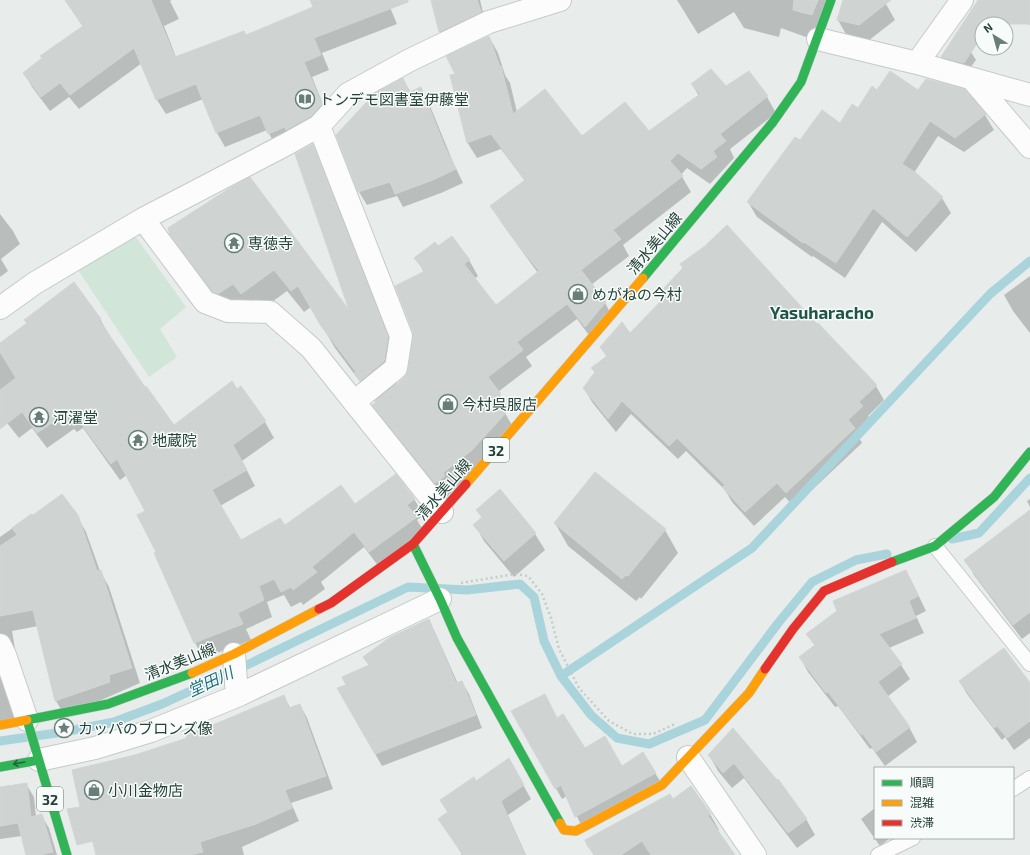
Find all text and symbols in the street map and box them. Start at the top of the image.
north arrow [974,16,1014,56]
text: N [981,20,995,35]
library icon: トンデモ図書室伊藤堂 [294,88,316,110]
place label: トンデモ図書室伊藤堂 [319,90,469,108]
street label: 清水美山線 [623,208,685,278]
temple icon: 専徳寺 [223,232,245,254]
place label: 専徳寺 [248,234,293,252]
shop icon: めがねの今村 [567,283,589,305]
place label: めがねの今村 [592,285,682,303]
district label: Yasuharacho [770,302,874,322]
shop icon: 今村呉服店 [437,393,459,415]
place label: 今村呉服店 [462,395,537,413]
temple icon: 河濯堂 [28,406,50,428]
place label: 河濯堂 [53,408,98,426]
temple icon: 地蔵院 [127,429,149,451]
place label: 地蔵院 [152,431,197,449]
road number: 32 [483,438,509,462]
street label: 清水美山線 [412,455,474,523]
street label: 清水美山線 [142,639,218,683]
water label: 堂田川 [184,661,238,700]
place icon: カッパのブロンズ像 [53,717,75,739]
place label: カッパのブロンズ像 [78,719,213,737]
one-way arrow [13,760,26,768]
legend [874,767,1014,839]
text: 順調 [910,775,934,789]
shop icon: 小川金物店 [83,779,105,801]
place label: 小川金物店 [108,781,183,799]
road number: 32 [37,787,63,811]
text: 混雑 [910,795,934,809]
text: 渋滞 [910,815,934,829]

